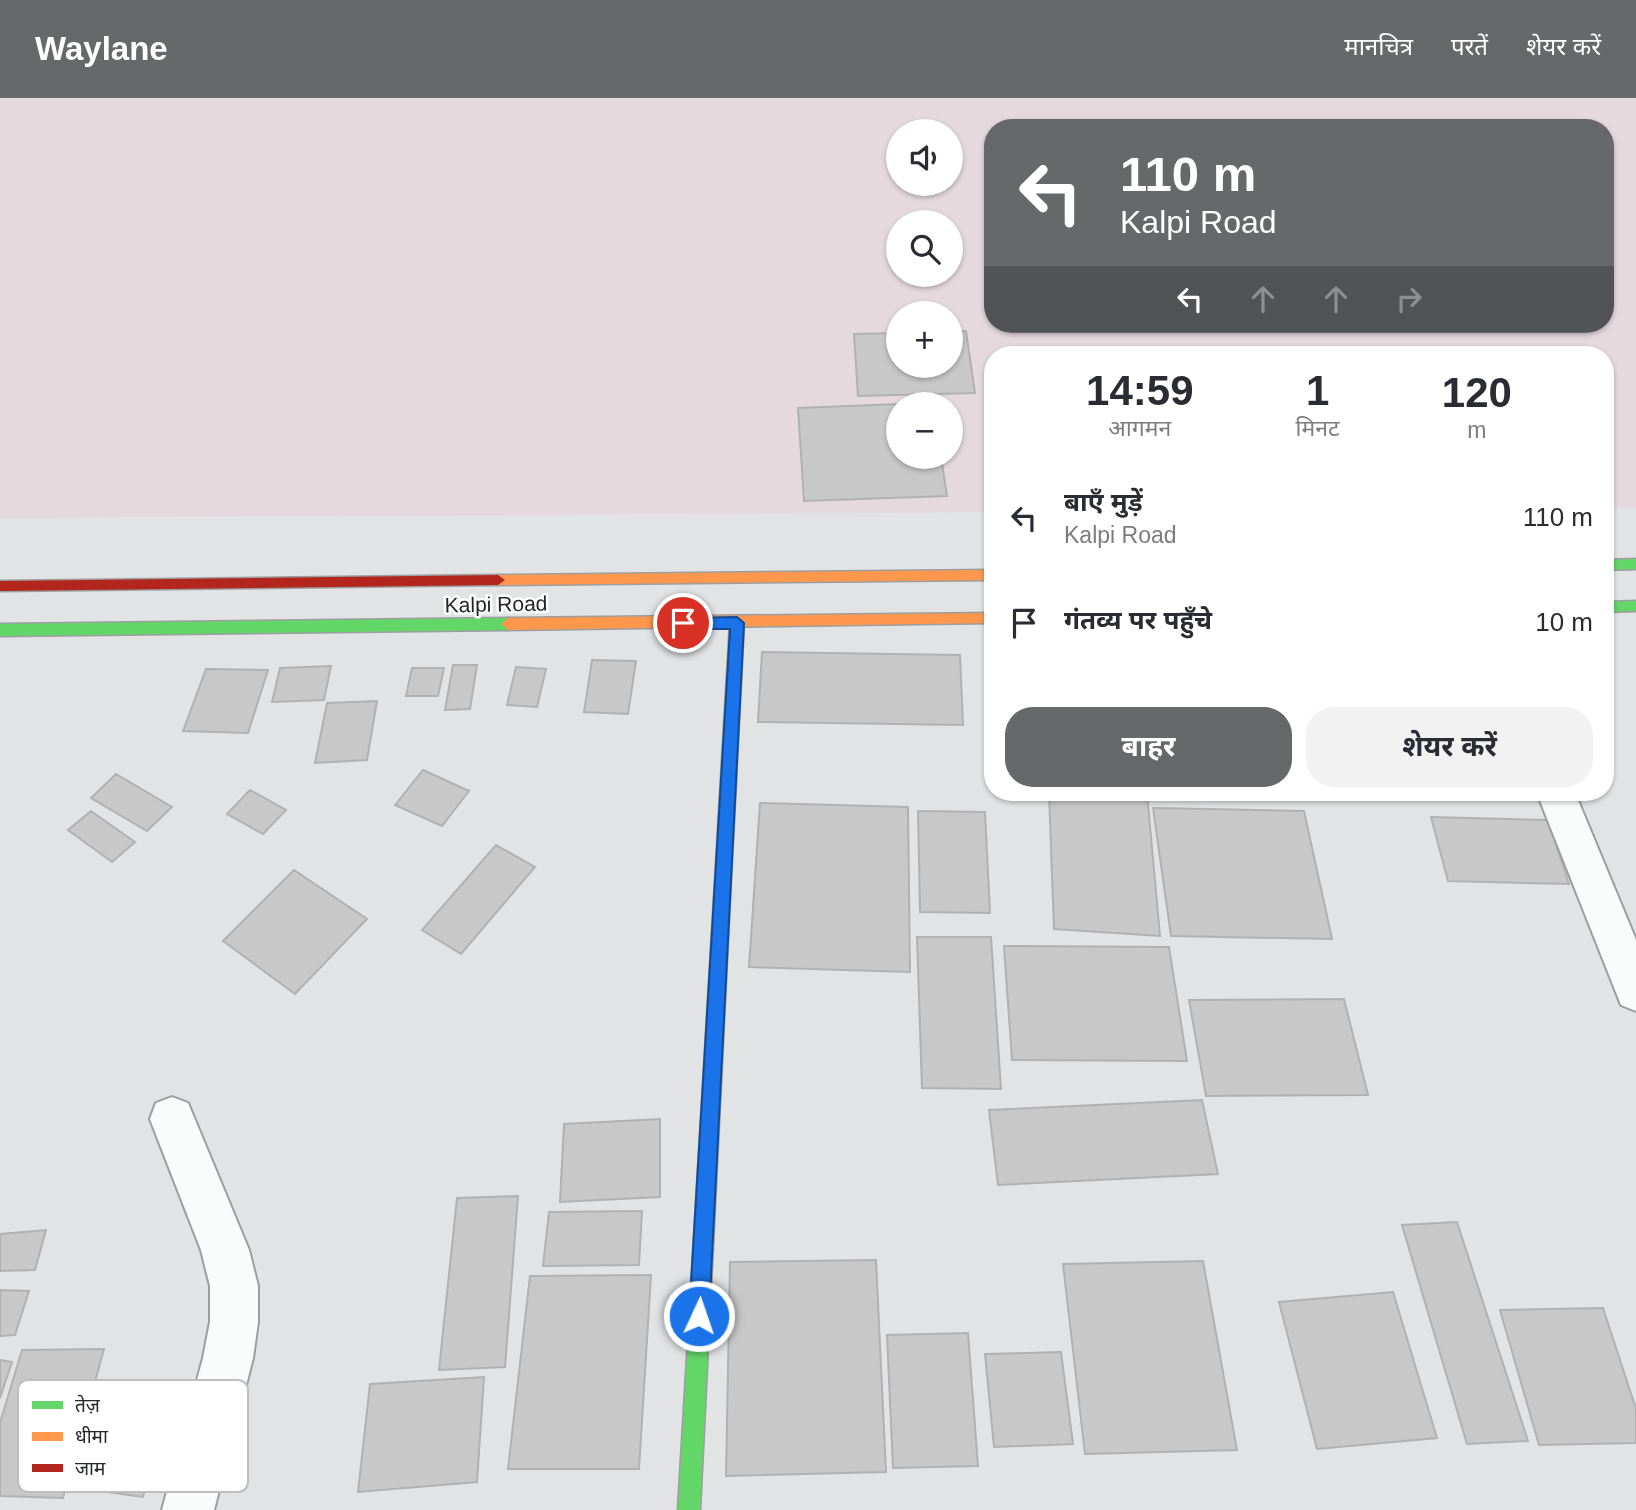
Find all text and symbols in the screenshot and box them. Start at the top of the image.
text: Waylane [35,30,168,67]
text: मानचित्र [1344,33,1413,60]
text: परतें [1451,33,1488,60]
text: शेयर करें [1526,33,1601,60]
map controls [886,119,963,469]
button: sound [886,119,963,196]
icon: left [1005,147,1096,238]
text: 110 m [1120,147,1256,201]
text: Kalpi Road [1120,204,1277,240]
button: search [886,210,963,287]
icon: left [1171,280,1209,318]
icon: ahead [1244,280,1282,318]
icon: ahead [1317,280,1355,318]
icon: right [1390,280,1428,318]
button: + [886,301,963,378]
text: 14:59 [1086,367,1194,414]
text: 1 [1306,367,1329,414]
text: 120 [1442,369,1512,416]
button: − [886,392,963,469]
text: आगमन [1108,415,1171,441]
text: मिनट [1296,415,1340,441]
text: m [1467,417,1486,443]
text: बाएँ मुड़ें [1064,487,1143,517]
icon: left [1005,499,1043,537]
text: 110 m [1523,502,1593,532]
text: Kalpi Road [1064,522,1177,548]
street label: Kalpi Road [444,592,548,616]
pin [653,593,713,653]
icon: arrive [664,604,702,642]
icon: arrive [1005,604,1043,642]
text: गंतव्य पर पहुँचे [1064,605,1212,635]
text: 10 m [1535,607,1593,637]
button: बाहर [1005,707,1292,787]
button: शेयर करें [1306,707,1593,787]
position arrow [662,1279,736,1353]
legend [18,1380,248,1492]
text: तेज़ [75,1394,101,1416]
text: धीमा [75,1426,109,1447]
text: जाम [75,1458,106,1479]

